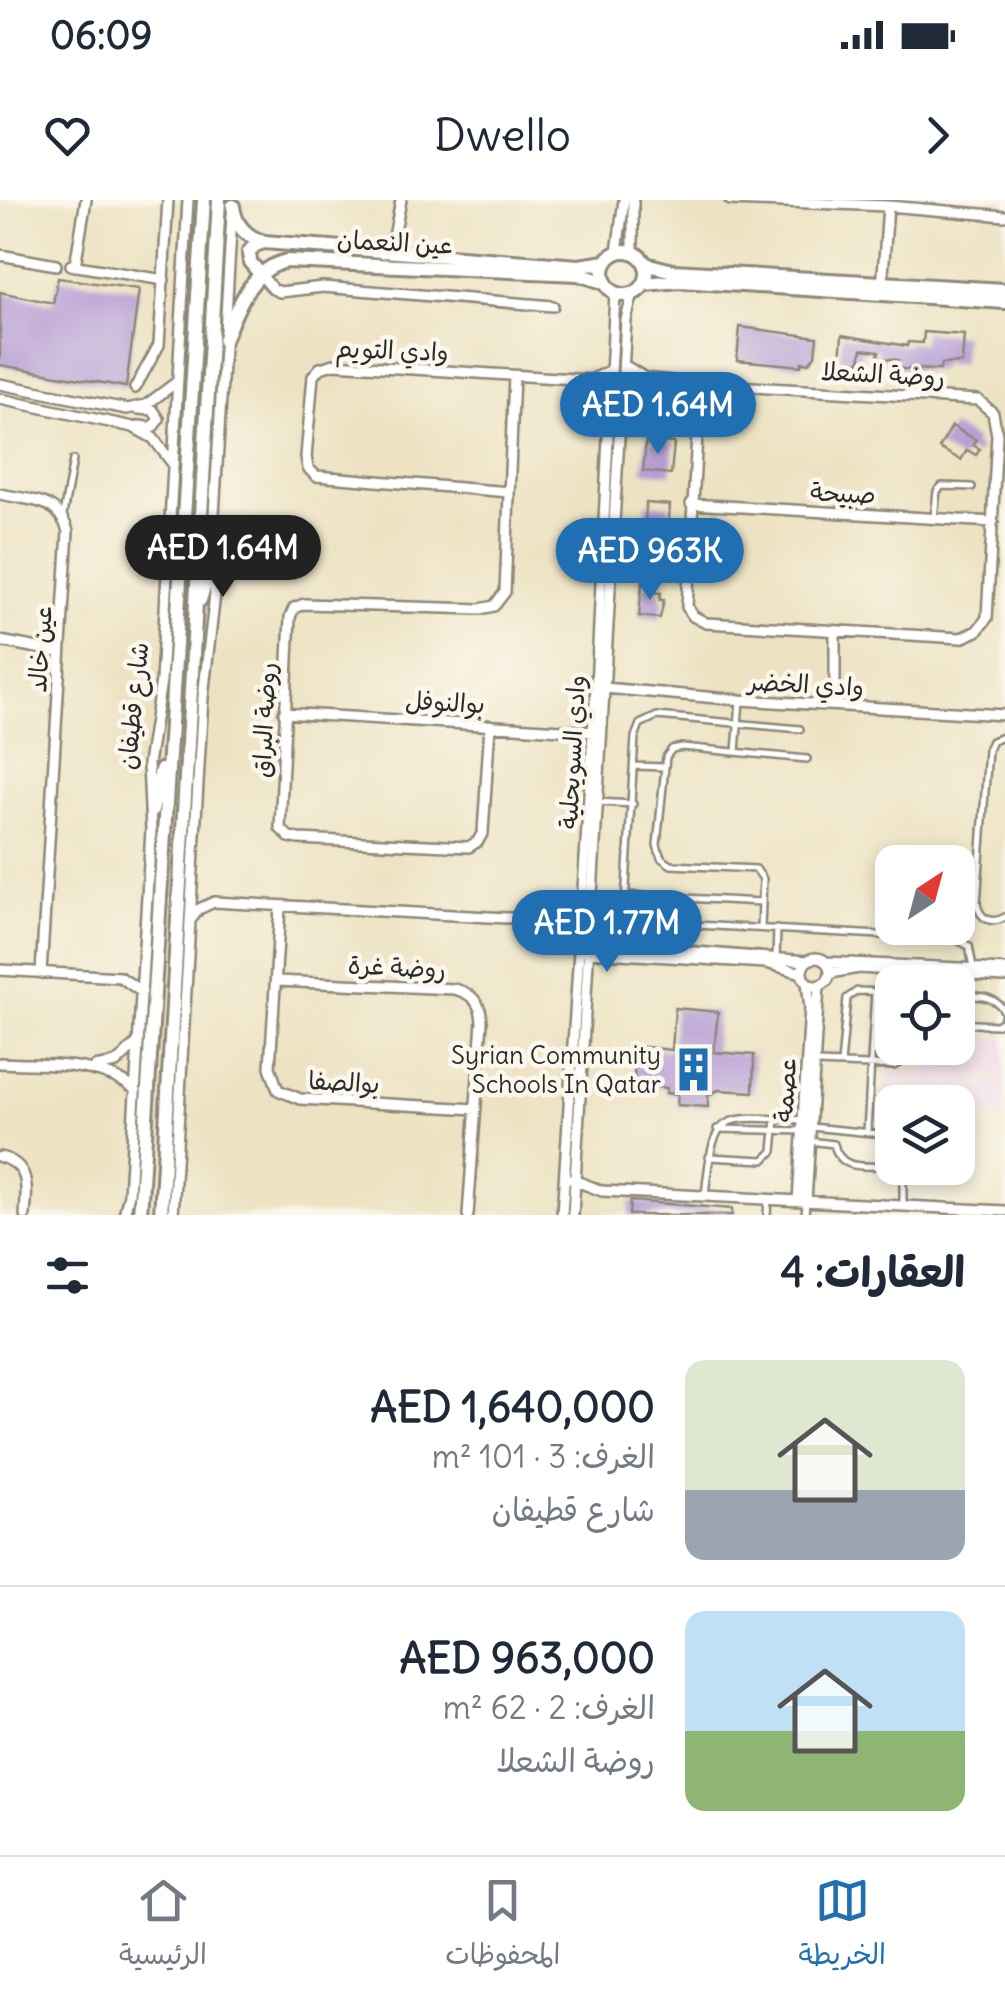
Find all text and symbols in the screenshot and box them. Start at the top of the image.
text: 06:09 [50,12,152,59]
text: Dwello [434,107,571,163]
icon: heart [40,108,95,163]
icon: forward [910,108,965,163]
street label: عين النعمان [336,223,454,261]
street label: وادي التويم [335,332,449,372]
street label: روضة الشعلا [820,355,946,393]
pin: AED 1.64M [544,372,772,457]
text: AED 1.64M [582,384,734,425]
street label: صبيحة [809,475,877,511]
pin: AED 1.64M [109,515,337,600]
pin: AED 963K [547,518,753,603]
text: AED 1.64M [147,527,299,568]
text: AED 963K [578,530,722,571]
street label: عين خالد [21,604,59,694]
street label: شارع قطيفان [110,641,158,771]
street label: روضة البراق [245,661,283,779]
street label: وادي الخضر [745,665,865,706]
street label: وادي السويحلية [552,674,595,830]
street label: بوالنوفل [404,684,486,720]
north arrow [875,845,975,945]
map controls [875,845,975,1185]
pin: AED 1.77M [493,890,721,975]
text: AED 1.77M [534,902,680,943]
street label: روضة غرة [347,948,447,986]
button: locate [875,965,975,1065]
place label: Syrian Community Schools In Qatar [451,1039,661,1100]
building icon: Syrian Community Schools In Qatar [670,1045,718,1093]
street label: عصمة [767,1057,803,1123]
street label: بوالصفا [307,1064,381,1100]
button: layers [875,1085,975,1185]
text: العقارات: 4 [781,1246,965,1298]
icon: filters [40,1248,95,1303]
text: AED 1,640,000 [370,1381,655,1433]
icon: home [765,1400,885,1520]
text: الغرف: 3 · 101 m² [432,1436,655,1477]
text: شارع قطيفان [491,1489,655,1530]
text: AED 963,000 [400,1632,655,1684]
icon: home [765,1651,885,1771]
text: الغرف: 2 · 62 m² [443,1687,655,1728]
text: روضة الشعلا [496,1740,655,1781]
tab: الرئيسية [119,1873,207,1979]
tab: المحفوظات [445,1873,560,1979]
tab: الخريطة [799,1873,886,1979]

